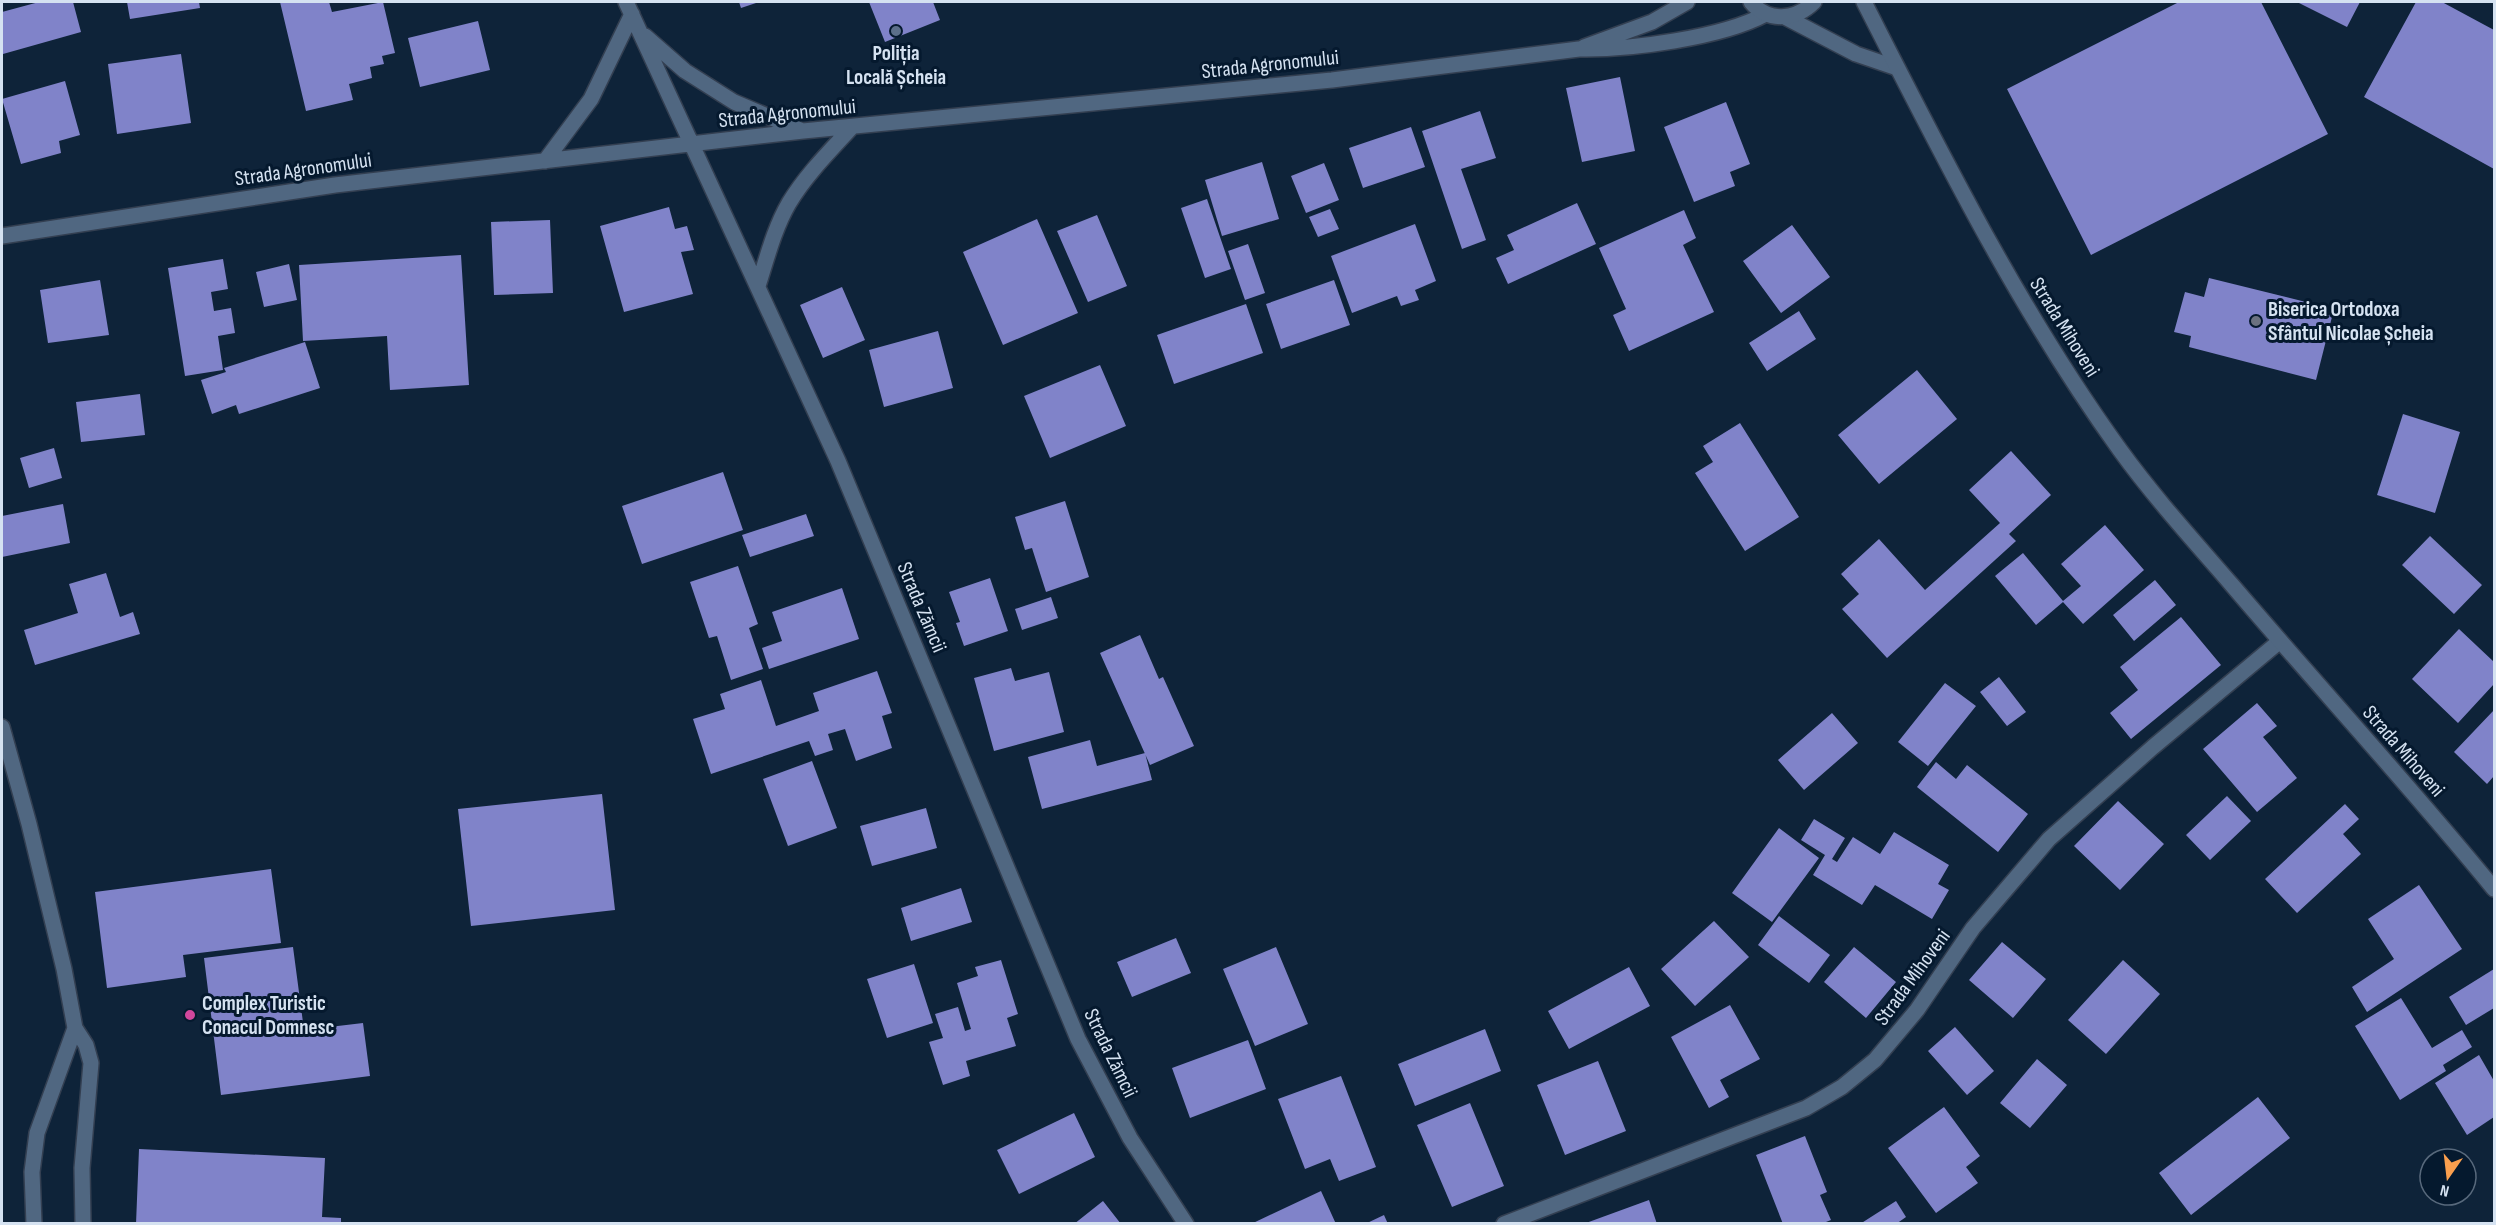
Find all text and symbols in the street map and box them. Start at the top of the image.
marker: Poliția Locală Șcheia [889,24,903,38]
place label: Poliția Locală Șcheia [846,41,946,90]
street label: Strada Agronomului [1200,45,1340,84]
street label: Strada Agronomului [717,94,857,133]
street label: Strada Agronomului [233,148,373,191]
street label: Strada Mihoveni [2024,273,2105,382]
place label: Biserica Ortodoxa Sfântul Nicolae Șcheia [2268,297,2434,346]
marker: Biserica Ortodoxa Sfântul Nicolae Șcheia [2249,314,2263,328]
street label: Strada Zămcii [891,558,952,656]
street label: Strada Mihoveni [2357,701,2450,802]
street label: Strada Mihoveni [1869,924,1956,1030]
place label: Complex Turistic Conacul Domnesc [202,991,335,1040]
street label: Strada Zămcii [1078,1005,1143,1102]
marker: Complex Turistic Conacul Domnesc [183,1008,197,1022]
north arrow [2418,1147,2478,1207]
text: N [2438,1180,2451,1200]

